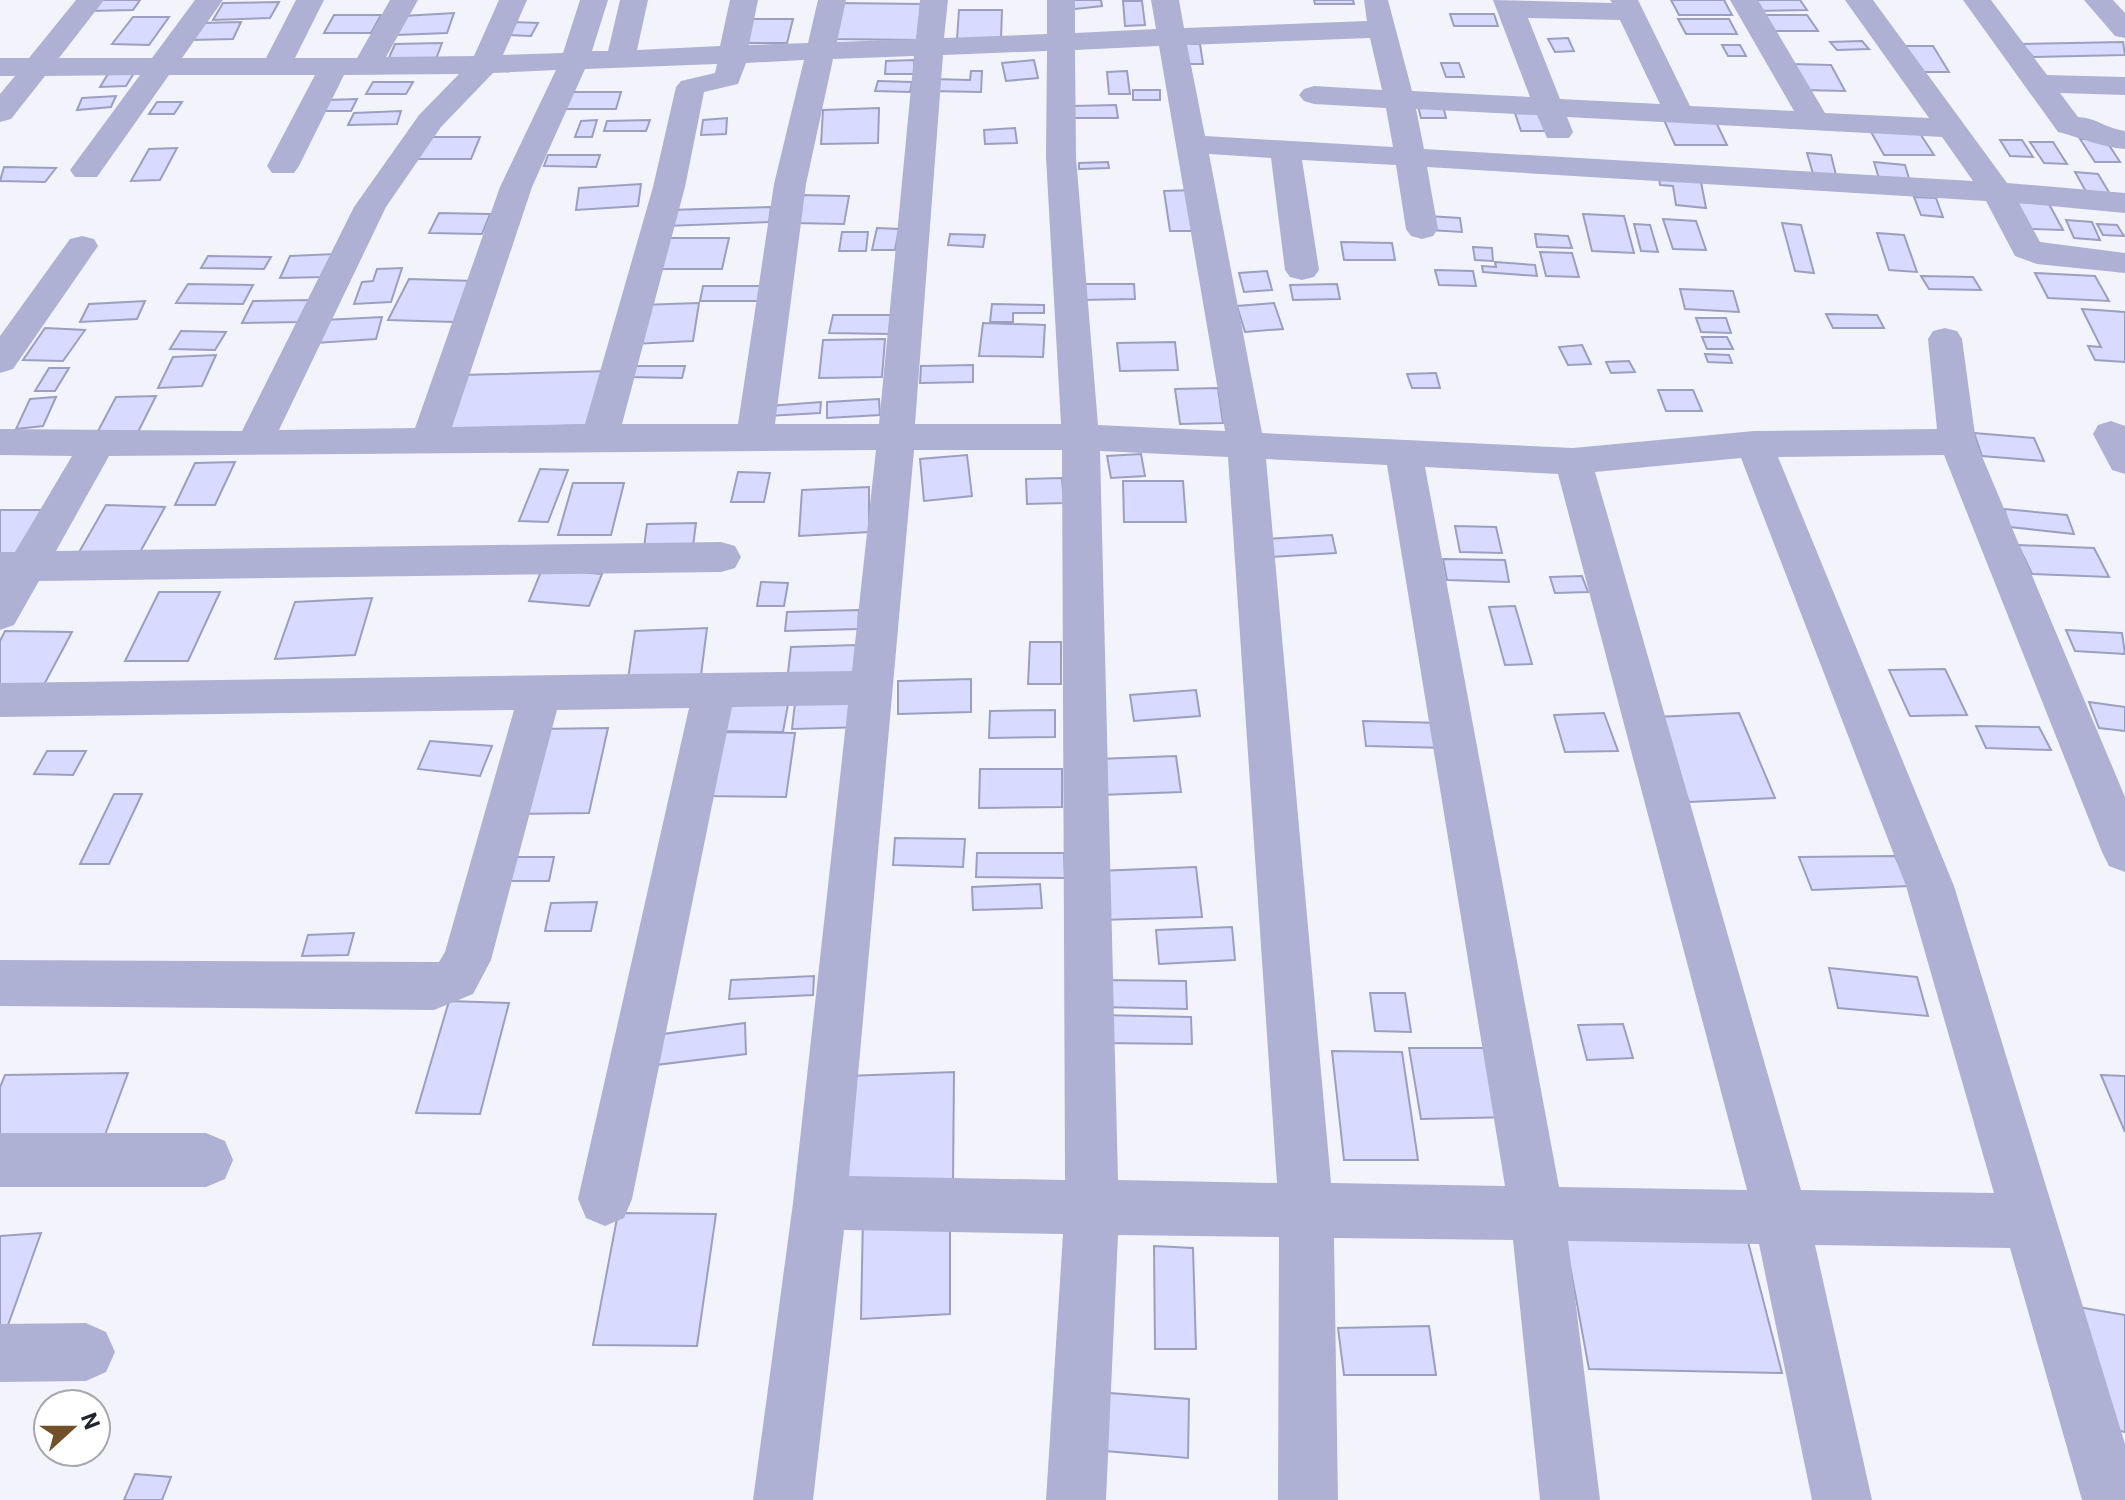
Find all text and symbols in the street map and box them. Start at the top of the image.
north arrow [32,1388,112,1468]
text: N [76,1409,105,1433]

